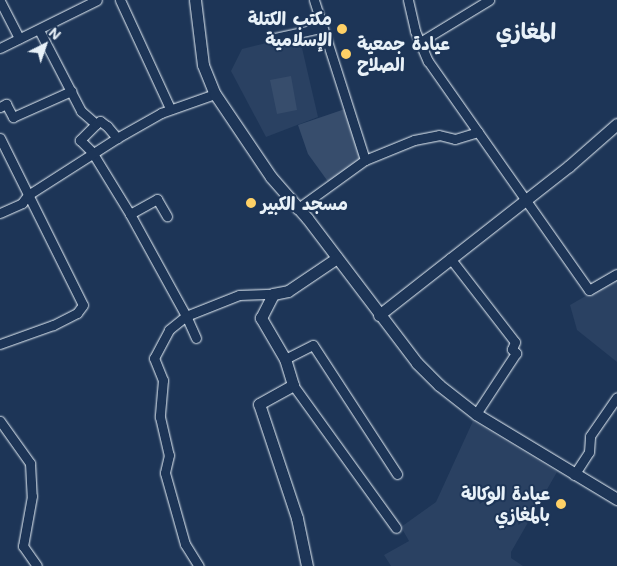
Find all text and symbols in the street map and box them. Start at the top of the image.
place label: مكتب الكتلة الإسلامية [248,8,332,50]
district label: المغازي [496,18,556,44]
north arrow [20,20,70,70]
text: N [45,23,65,44]
marker: مكتب الكتلة الإسلامية [336,23,348,35]
place label: عيادة جمعية الصلاح [357,33,450,76]
marker: عيادة جمعية الصلاح [339,47,353,61]
place label: مسجد الكبير [261,192,348,214]
marker: مسجد الكبير [245,197,257,209]
place label: عيادة الوكالة بالمغازي [461,483,550,526]
marker: عيادة الوكالة بالمغازي [554,497,568,511]

